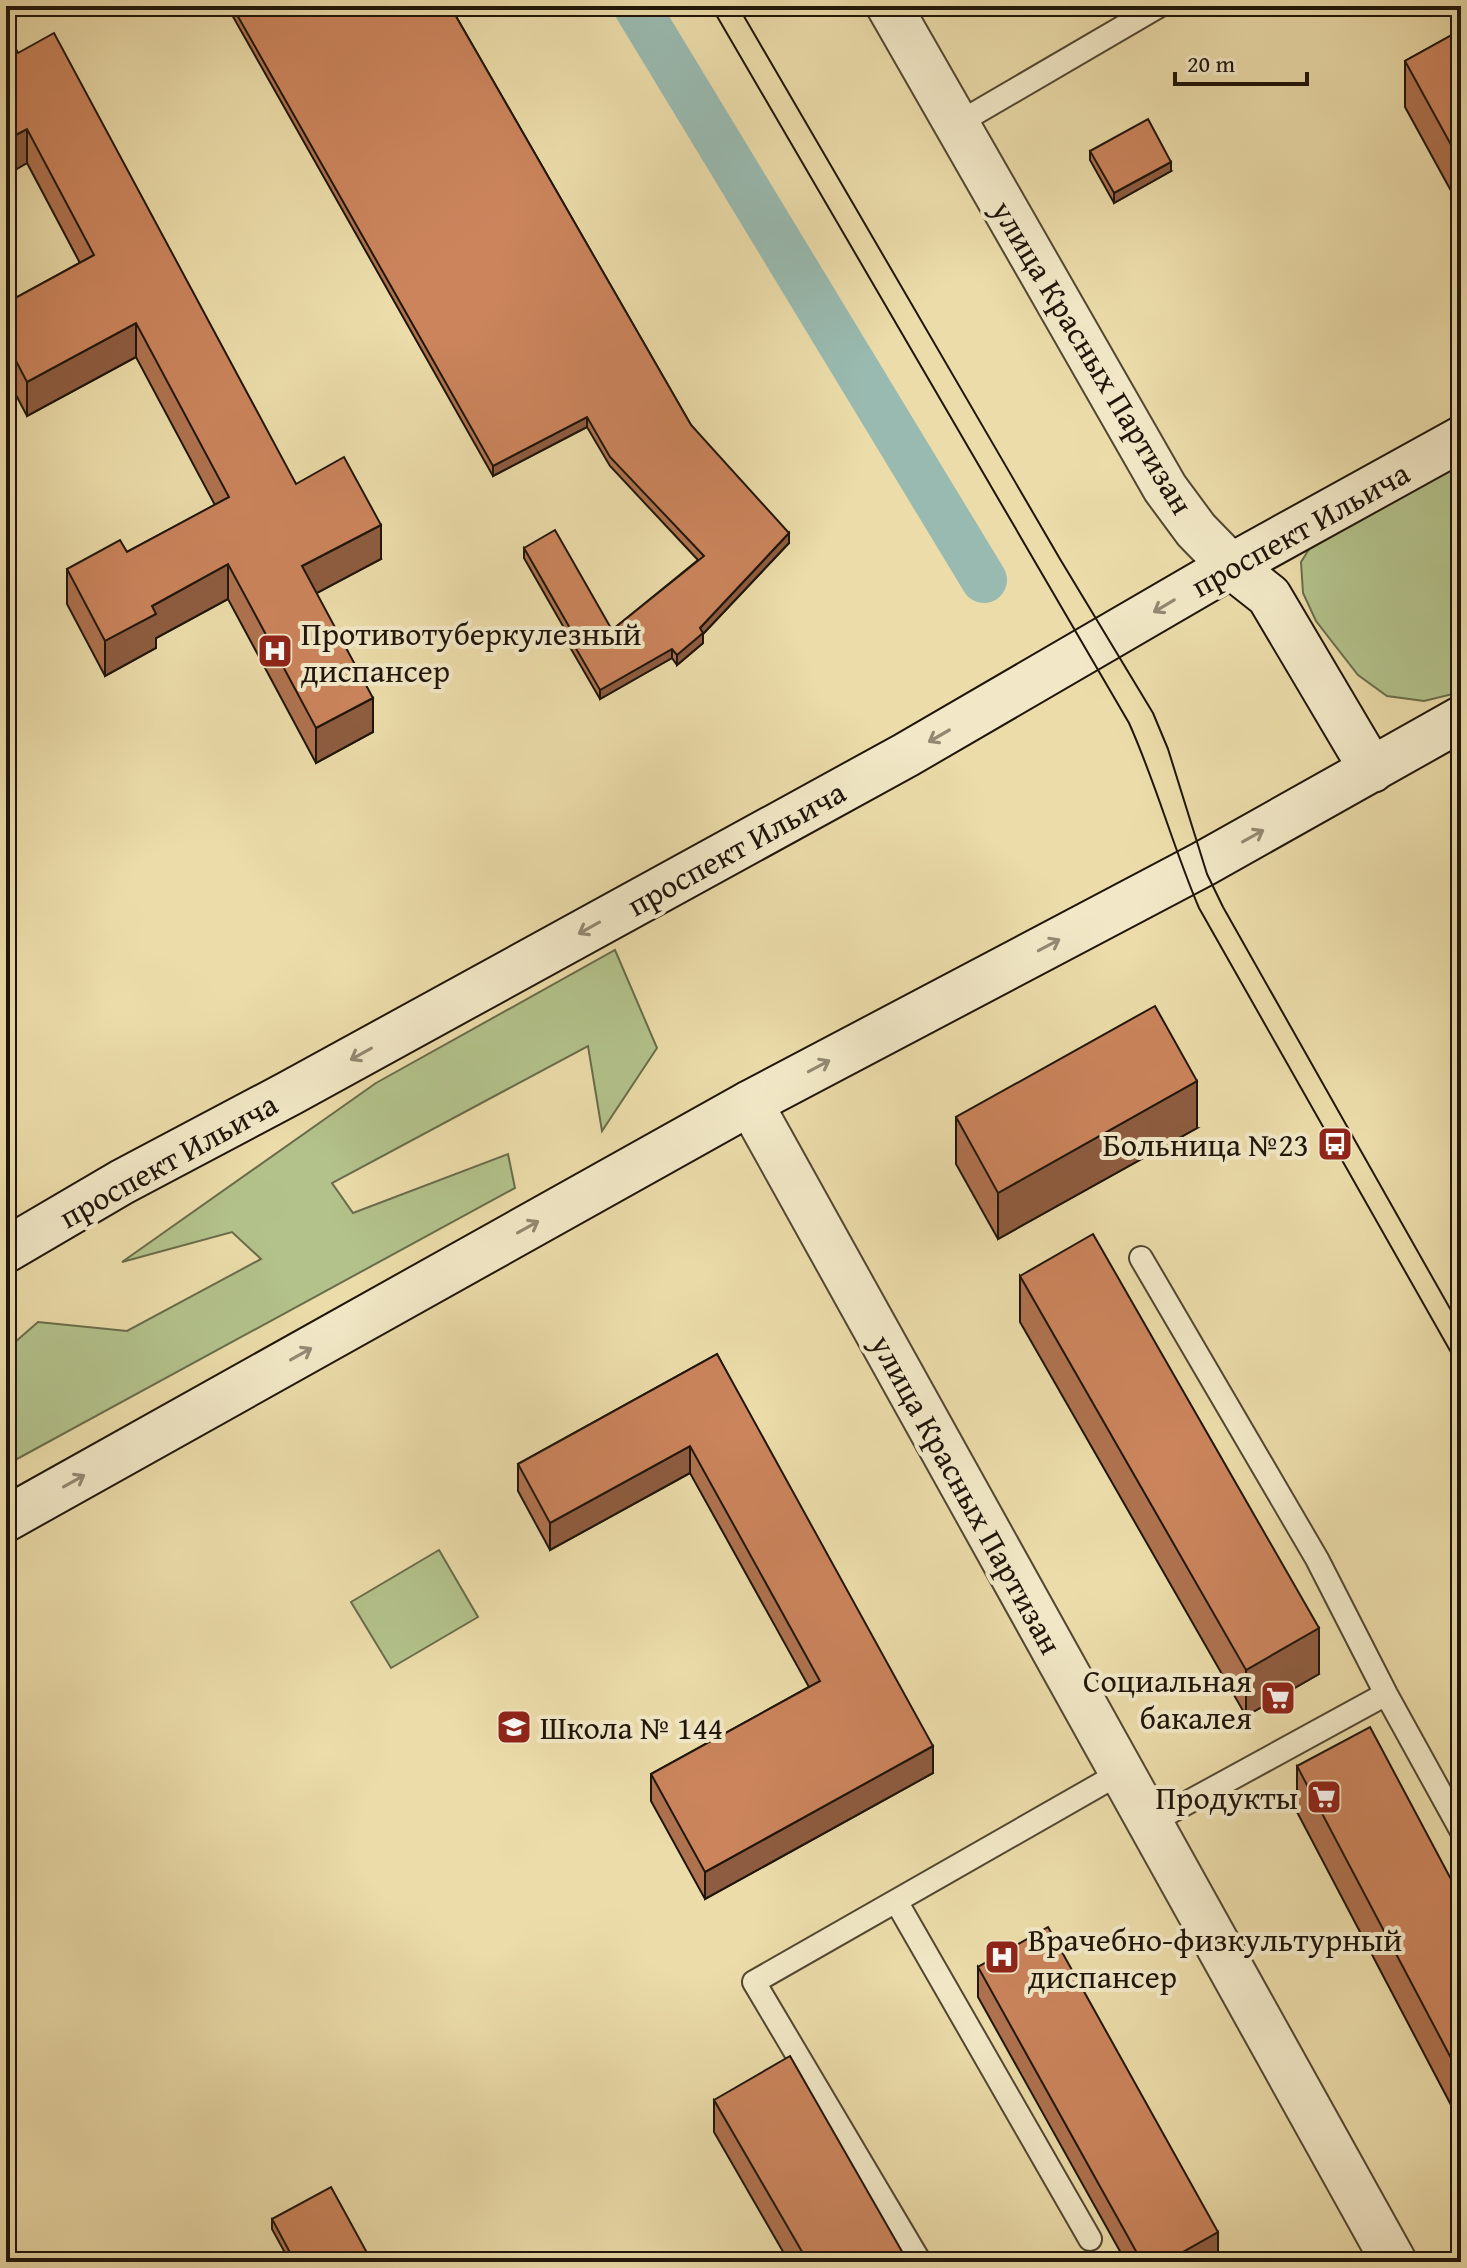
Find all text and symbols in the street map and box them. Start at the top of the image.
scale bar [1175,36,1307,86]
text: 20 m [1187,46,1235,81]
street label: улица Красных Партизан [980,190,1206,523]
street label: проспект Ильича [1182,449,1419,609]
one-way arrow [1153,598,1176,614]
place label: Противотуберкулезный диспансер [301,610,642,694]
hospital icon: Противотуберкулезный диспансер [256,632,294,670]
one-way arrow [928,729,952,744]
street label: проспект Ильича [618,768,855,928]
one-way arrow [1240,828,1264,843]
one-way arrow [577,921,601,937]
one-way arrow [1036,937,1060,953]
one-way arrow [350,1046,373,1062]
one-way arrow [806,1058,830,1074]
street label: проспект Ильича [50,1080,287,1240]
place label: Больница №23 [1103,1121,1309,1168]
bus stop icon: Больница №23 [1316,1125,1354,1163]
one-way arrow [516,1219,539,1235]
street label: улица Красных Партизан [859,1325,1075,1663]
one-way arrow [289,1346,312,1362]
one-way arrow [62,1473,85,1489]
place label: Социальная бакалея [1083,1657,1252,1741]
supermarket icon: Социальная бакалея [1259,1679,1297,1717]
place label: Школа № 144 [540,1704,723,1751]
school or university icon: Школа № 144 [495,1708,533,1746]
place label: Продукты [1155,1774,1298,1821]
supermarket icon: Продукты [1305,1778,1343,1816]
place label: Врачебно-физкультурный диспансер [1028,1916,1402,2000]
hospital icon: Врачебно-физкультурный диспансер [983,1938,1021,1976]

